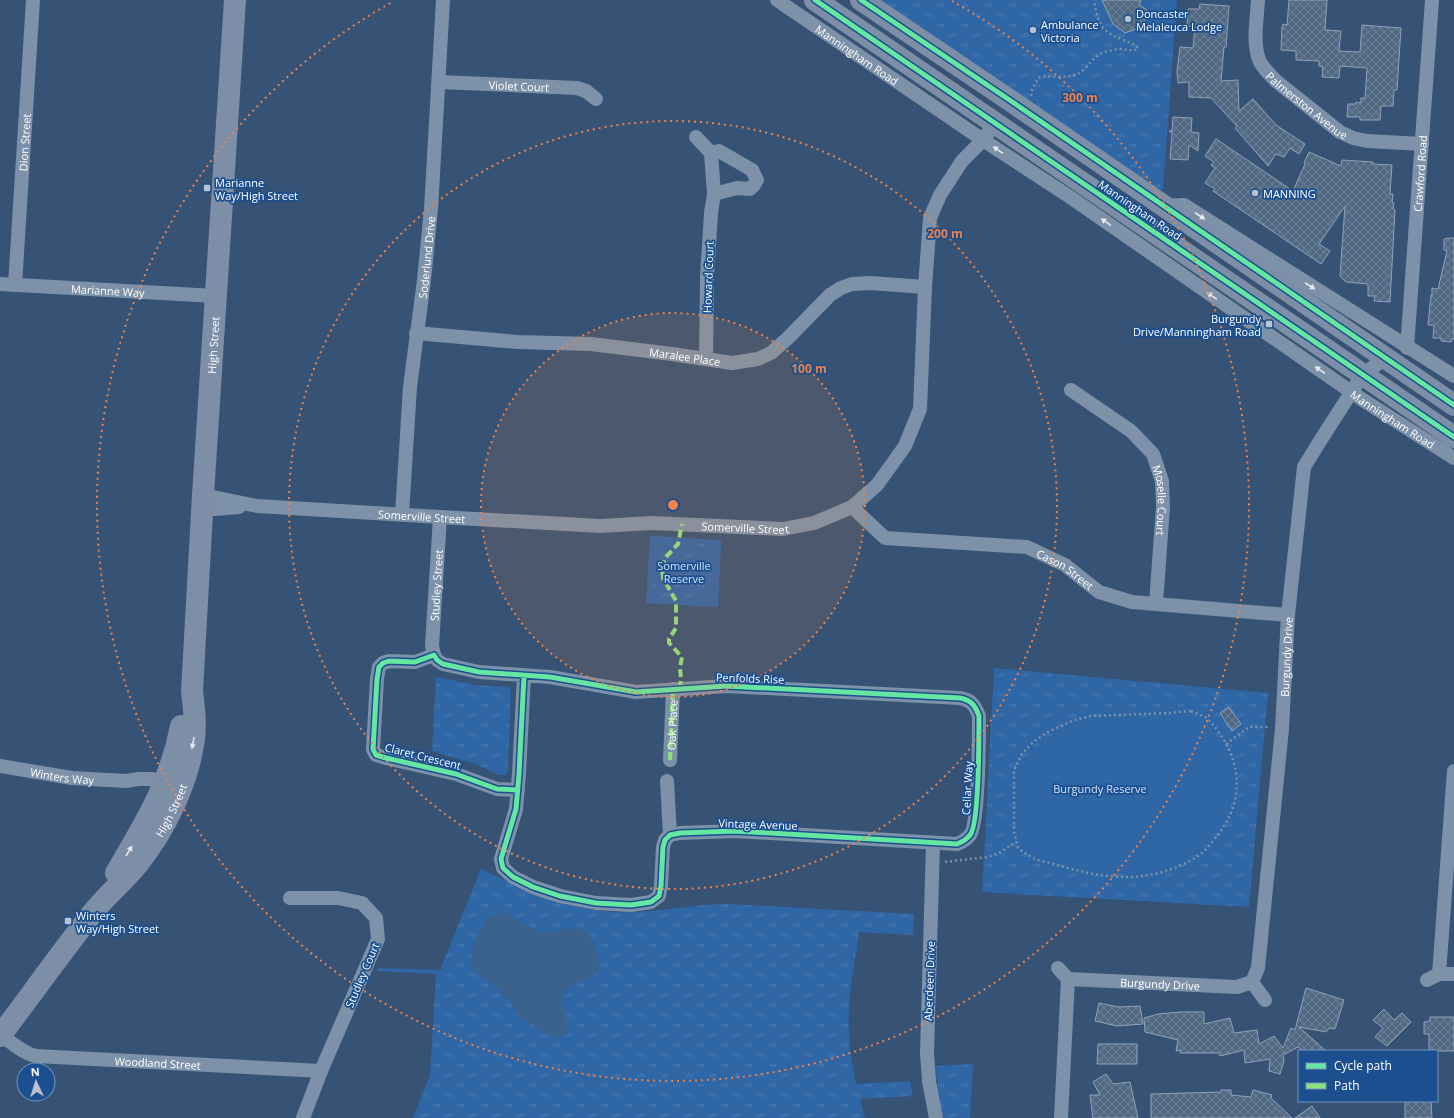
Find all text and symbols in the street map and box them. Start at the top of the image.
place label: Doncaster Melaleuca Lodge [1136,6,1222,34]
marker: Doncaster Melaleuca Lodge [1123,14,1133,24]
place label: Ambulance Victoria [1041,17,1099,45]
street label: Manningham Road [813,21,902,88]
marker: Ambulance Victoria [1028,25,1038,35]
street label: Palmerston Avenue [1263,68,1350,142]
street label: Violet Court [488,77,550,94]
text: 300 m [1062,89,1098,106]
street label: Dion Street [15,113,33,172]
street label: Crawford Road [1409,135,1430,212]
one-way arrow [992,146,1003,154]
place label: Marianne Way/High Street [215,175,298,203]
street label: Manningham Road [1096,177,1184,243]
marker: Marianne Way/High Street [202,183,212,193]
place label: MANNING [1263,186,1316,201]
marker: MANNING [1250,188,1260,198]
one-way arrow [1194,212,1206,219]
street label: Soderlund Drive [414,215,438,299]
one-way arrow [1100,218,1111,226]
text: 200 m [927,225,963,242]
street label: Howard Court [699,241,717,313]
street label: Marianne Way [71,280,146,300]
one-way arrow [1304,282,1316,289]
one-way arrow [1207,292,1218,300]
place label: Burgundy Drive/Manningham Road [1133,311,1261,339]
street label: High Street [203,316,222,374]
marker: Burgundy Drive/Manningham Road [1264,319,1274,329]
street label: Maralee Place [648,344,721,369]
text: 100 m [791,360,827,377]
one-way arrow [1315,366,1325,374]
street label: Manningham Road [1348,386,1438,452]
street label: Moselle Court [1150,463,1170,536]
centre of rings [666,498,680,512]
street label: Somerville Street [378,506,466,526]
street label: Somerville Street [701,518,790,537]
street label: Cason Street [1034,545,1097,593]
street label: Studley Street [426,549,445,622]
park label: Somerville Reserve [657,558,711,586]
street label: Burgundy Drive [1276,616,1295,697]
street label: Penfolds Rise [716,669,784,687]
street label: Oak Place [663,700,680,750]
one-way arrow [190,737,196,749]
street label: Claret Crescent [383,739,463,773]
street label: Cellar Way [958,760,976,815]
street label: Winters Way [29,764,95,787]
street label: High Street [151,781,190,840]
park label: Burgundy Reserve [1053,781,1147,796]
street label: Vintage Avenue [718,815,798,833]
one-way arrow [125,846,133,856]
place label: Winters Way/High Street [76,908,159,936]
marker: Winters Way/High Street [63,916,73,926]
street label: Studley Court [342,940,383,1010]
street label: Aberdeen Drive [920,941,938,1021]
street label: Burgundy Drive [1120,974,1200,993]
legend [1298,1050,1438,1102]
street label: Woodland Street [114,1053,201,1072]
text: Cycle path [1334,1057,1392,1074]
north arrow [16,1062,56,1102]
text: N [30,1064,40,1079]
text: Path [1334,1077,1360,1094]

